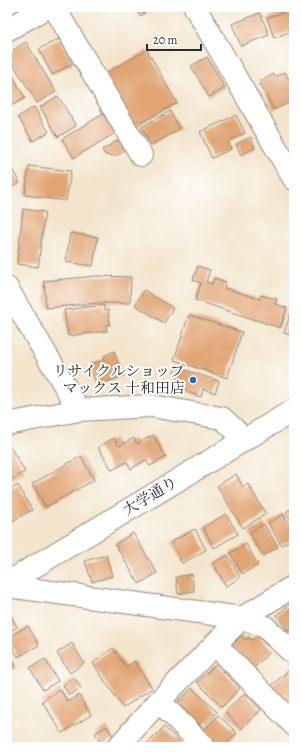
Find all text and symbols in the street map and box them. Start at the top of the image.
scale bar [147,26,201,52]
text: 20 m [153,32,177,48]
place label: リサイクルショップ マックス 十和田店 [53,361,185,398]
marker: リサイクルショップ マックス 十和田店 [188,375,198,385]
street label: 大学通り [119,472,181,520]

